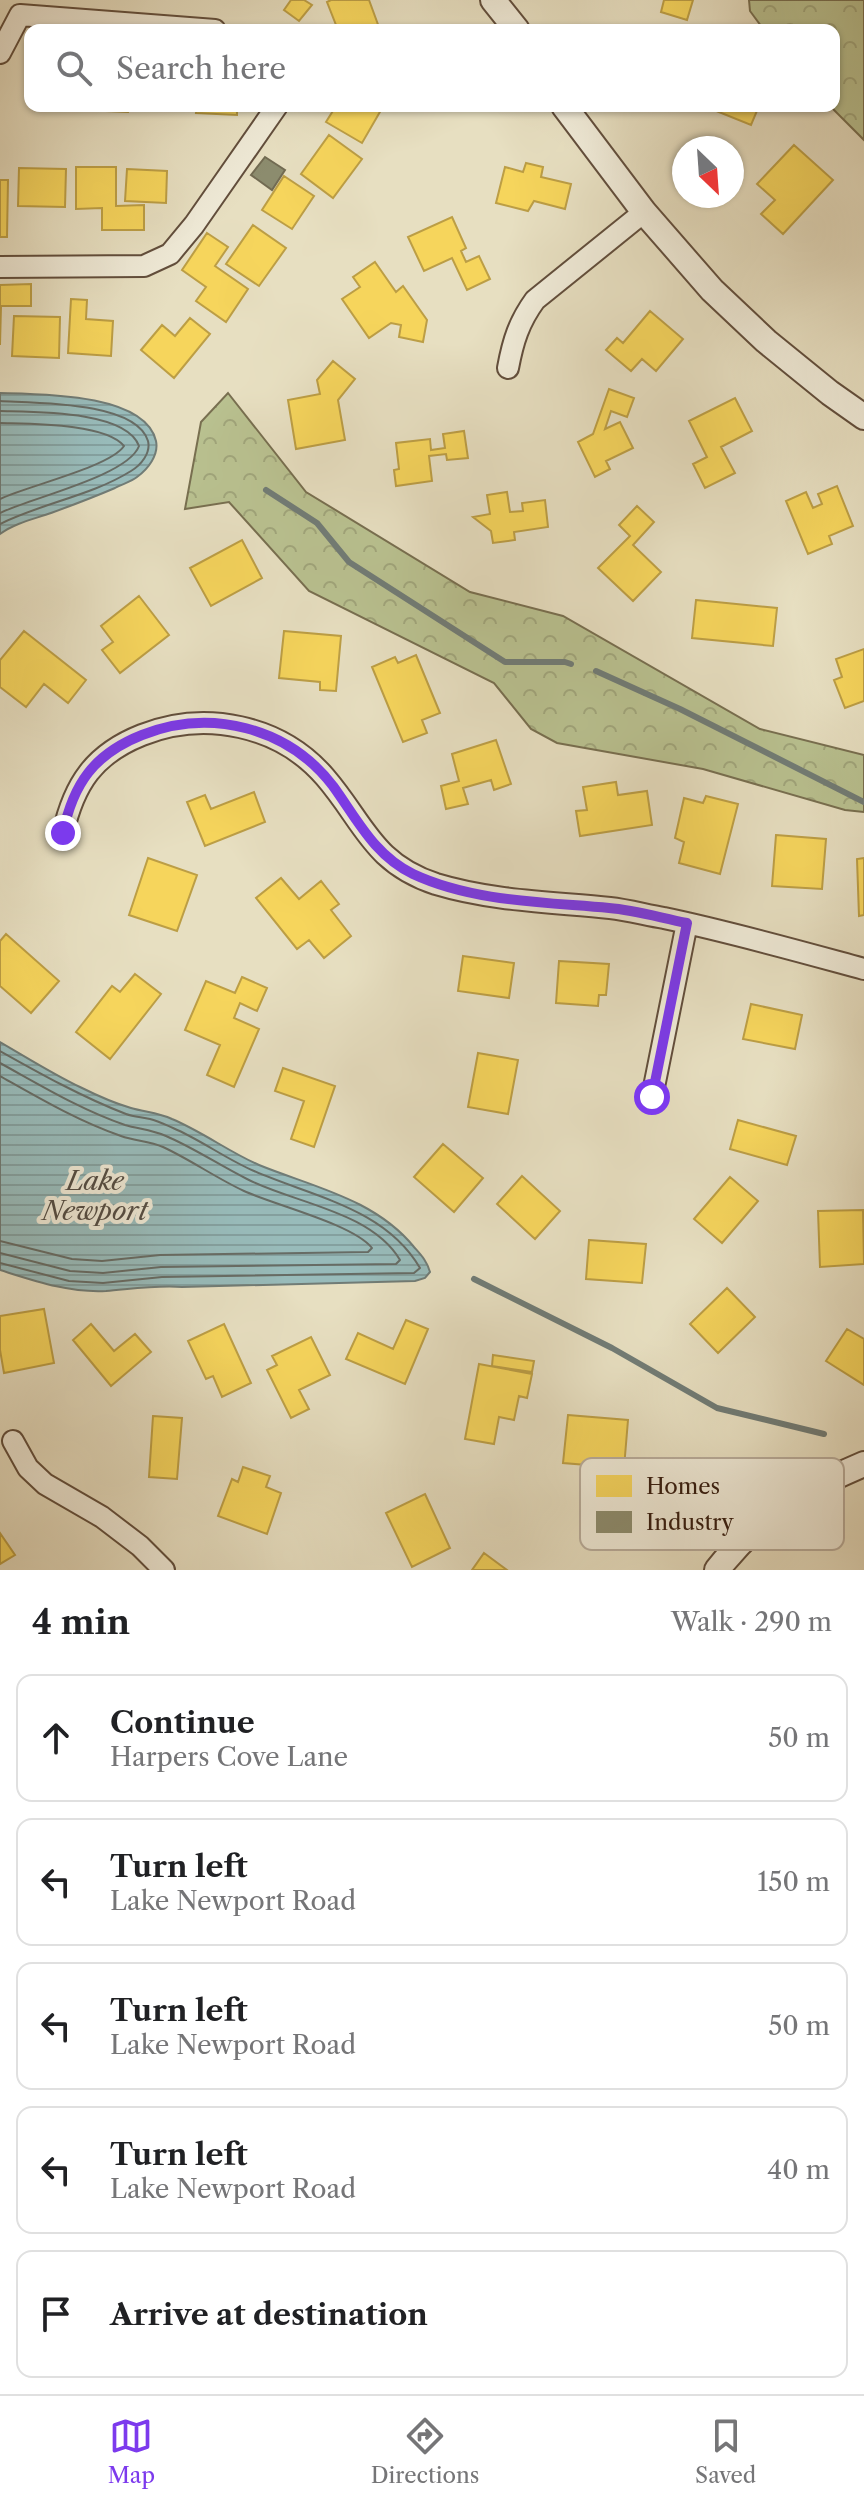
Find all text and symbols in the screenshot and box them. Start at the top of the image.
search box [24,24,840,112]
icon: search [52,46,96,90]
text: Search here [116,50,286,87]
north arrow [672,136,744,208]
route end [45,815,81,851]
route start [634,1079,670,1115]
water label: Lake Newport [40,1165,150,1227]
legend [580,1458,844,1550]
text: Homes [646,1473,720,1500]
text: Industry [646,1509,734,1536]
text: 4 min [32,1601,130,1643]
text: Walk · 290 m [671,1606,832,1638]
text: Continue [110,1704,255,1741]
icon: ahead [34,1716,78,1760]
text: 50 m [768,1722,830,1754]
text: Harpers Cove Lane [110,1741,348,1773]
text: Turn left [110,1848,247,1885]
icon: left [34,1860,78,1904]
text: 150 m [757,1866,830,1898]
text: Lake Newport Road [110,1885,356,1917]
text: Turn left [110,1992,247,2029]
icon: left [34,2004,78,2048]
text: 50 m [768,2010,830,2042]
text: Lake Newport Road [110,2029,356,2061]
text: Turn left [110,2136,247,2173]
icon: left [34,2148,78,2192]
text: 40 m [767,2154,830,2186]
text: Lake Newport Road [110,2173,356,2205]
icon: arrive [34,2292,78,2336]
text: Arrive at destination [110,2296,428,2333]
tab: Map [108,2414,155,2489]
tab: Directions [371,2414,479,2489]
tab: Saved [695,2414,756,2489]

